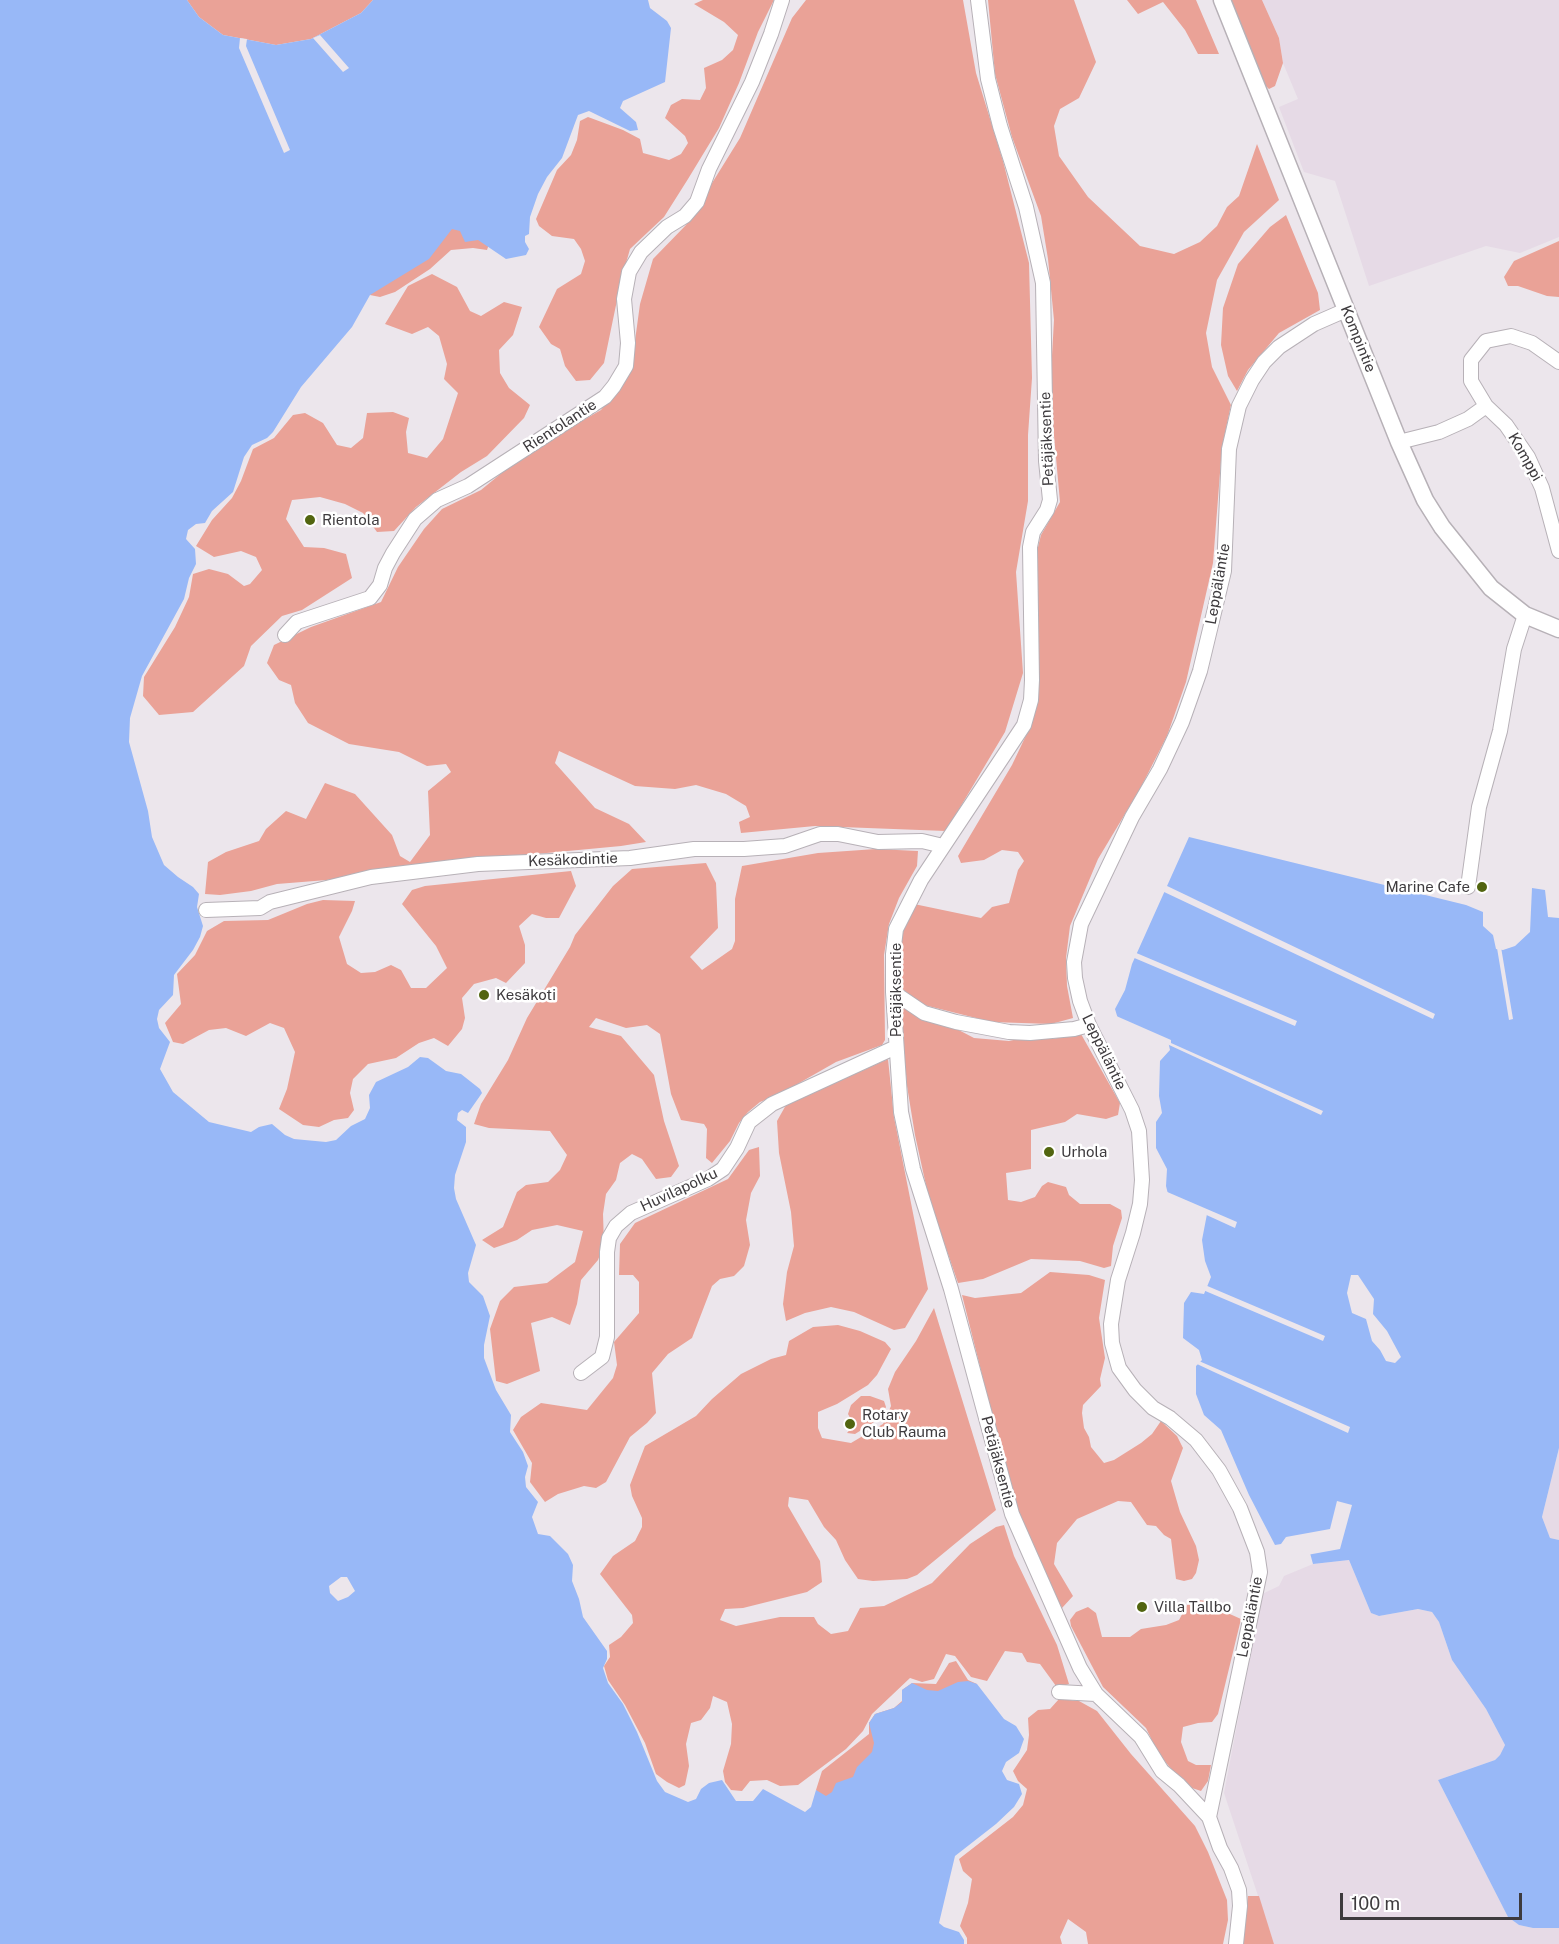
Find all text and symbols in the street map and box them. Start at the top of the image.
street label: Kompintie [1336,303,1380,375]
street label: Petäjäksentie [1036,391,1058,487]
street label: Rientolantie [520,396,600,456]
street label: Komppi [1504,430,1546,484]
place label: Rientola [322,511,379,529]
marker: Rientola [303,513,317,527]
street label: Leppäläntie [1202,542,1234,626]
street label: Kesäkodintie [528,849,618,871]
place label: Marine Cafe [1385,878,1470,896]
marker: Marine Cafe [1475,880,1489,894]
street label: Petäjäksentie [887,943,905,1037]
place label: Kesäkoti [496,986,556,1004]
marker: Kesäkoti [477,988,491,1002]
street label: Leppäläntie [1078,1011,1130,1093]
place label: Urhola [1061,1143,1107,1161]
marker: Urhola [1042,1145,1056,1159]
street label: Huvilapolku [638,1164,720,1216]
place label: Rotary Club Rauma [862,1406,946,1441]
street label: Petäjäksentie [977,1414,1019,1510]
marker: Rotary Club Rauma [843,1417,857,1431]
street label: Leppäläntie [1233,1575,1267,1659]
place label: Villa Tallbo [1154,1598,1231,1616]
marker: Villa Tallbo [1135,1600,1149,1614]
scale bar [1343,1881,1524,1919]
text: 100 m [1351,1893,1400,1914]

